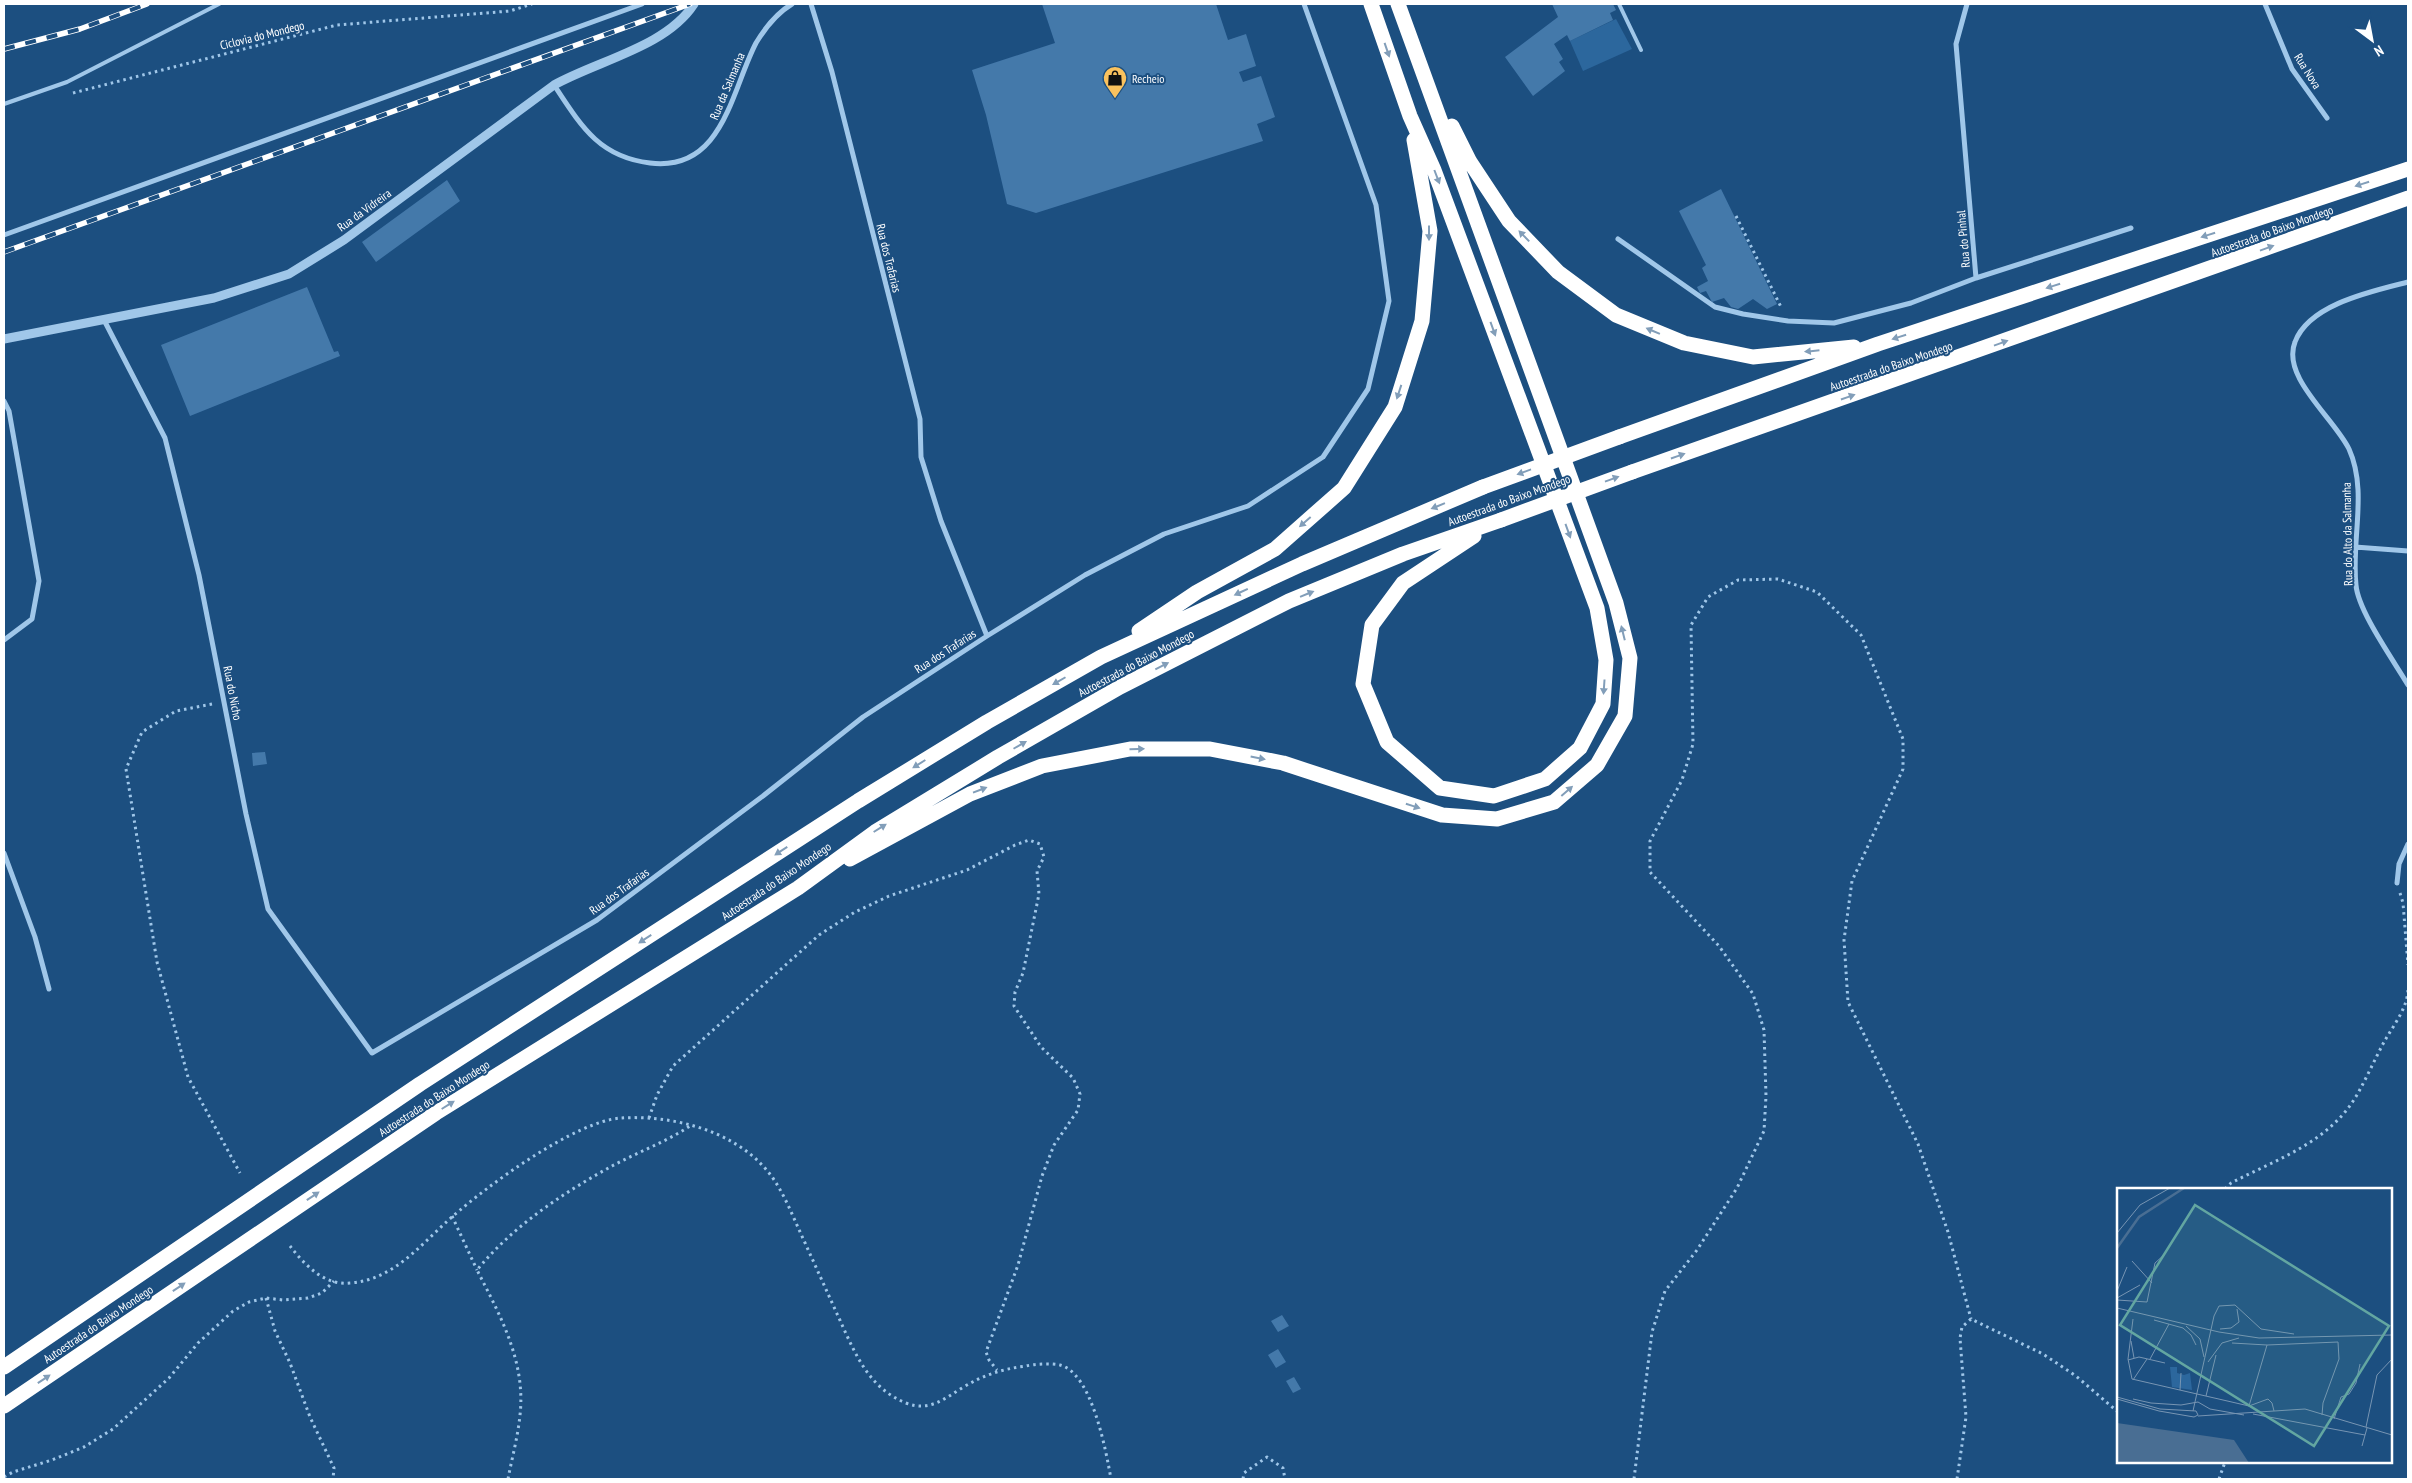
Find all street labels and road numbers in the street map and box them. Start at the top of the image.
street label: Ciclovia do Mondego [218,17,306,53]
street label: Rua da Salmanha [706,50,748,122]
street label: Rua Nova [2291,50,2325,92]
street label: Rua da Vidreira [334,185,394,235]
street label: Autoestrada do Baixo Mondego [2209,202,2335,260]
street label: Rua do Pinhal [1953,210,1973,268]
street label: Rua dos Trafarias [873,222,905,294]
street label: Autoestrada do Baixo Mondego [1827,338,1955,394]
street label: Autoestrada do Baixo Mondego [1446,471,1572,529]
street label: Rua do Alto da Salmanha [2339,482,2355,586]
street label: Rua dos Trafarias [912,626,978,676]
street label: Autoestrada do Baixo Mondego [1075,626,1197,700]
street label: Rua do Nicho [220,665,246,721]
street label: Autoestrada do Baixo Mondego [718,839,834,923]
street label: Rua dos Trafarias [586,864,652,918]
street label: Autoestrada do Baixo Mondego [376,1057,492,1139]
street label: Autoestrada do Baixo Mondego [40,1282,156,1366]

